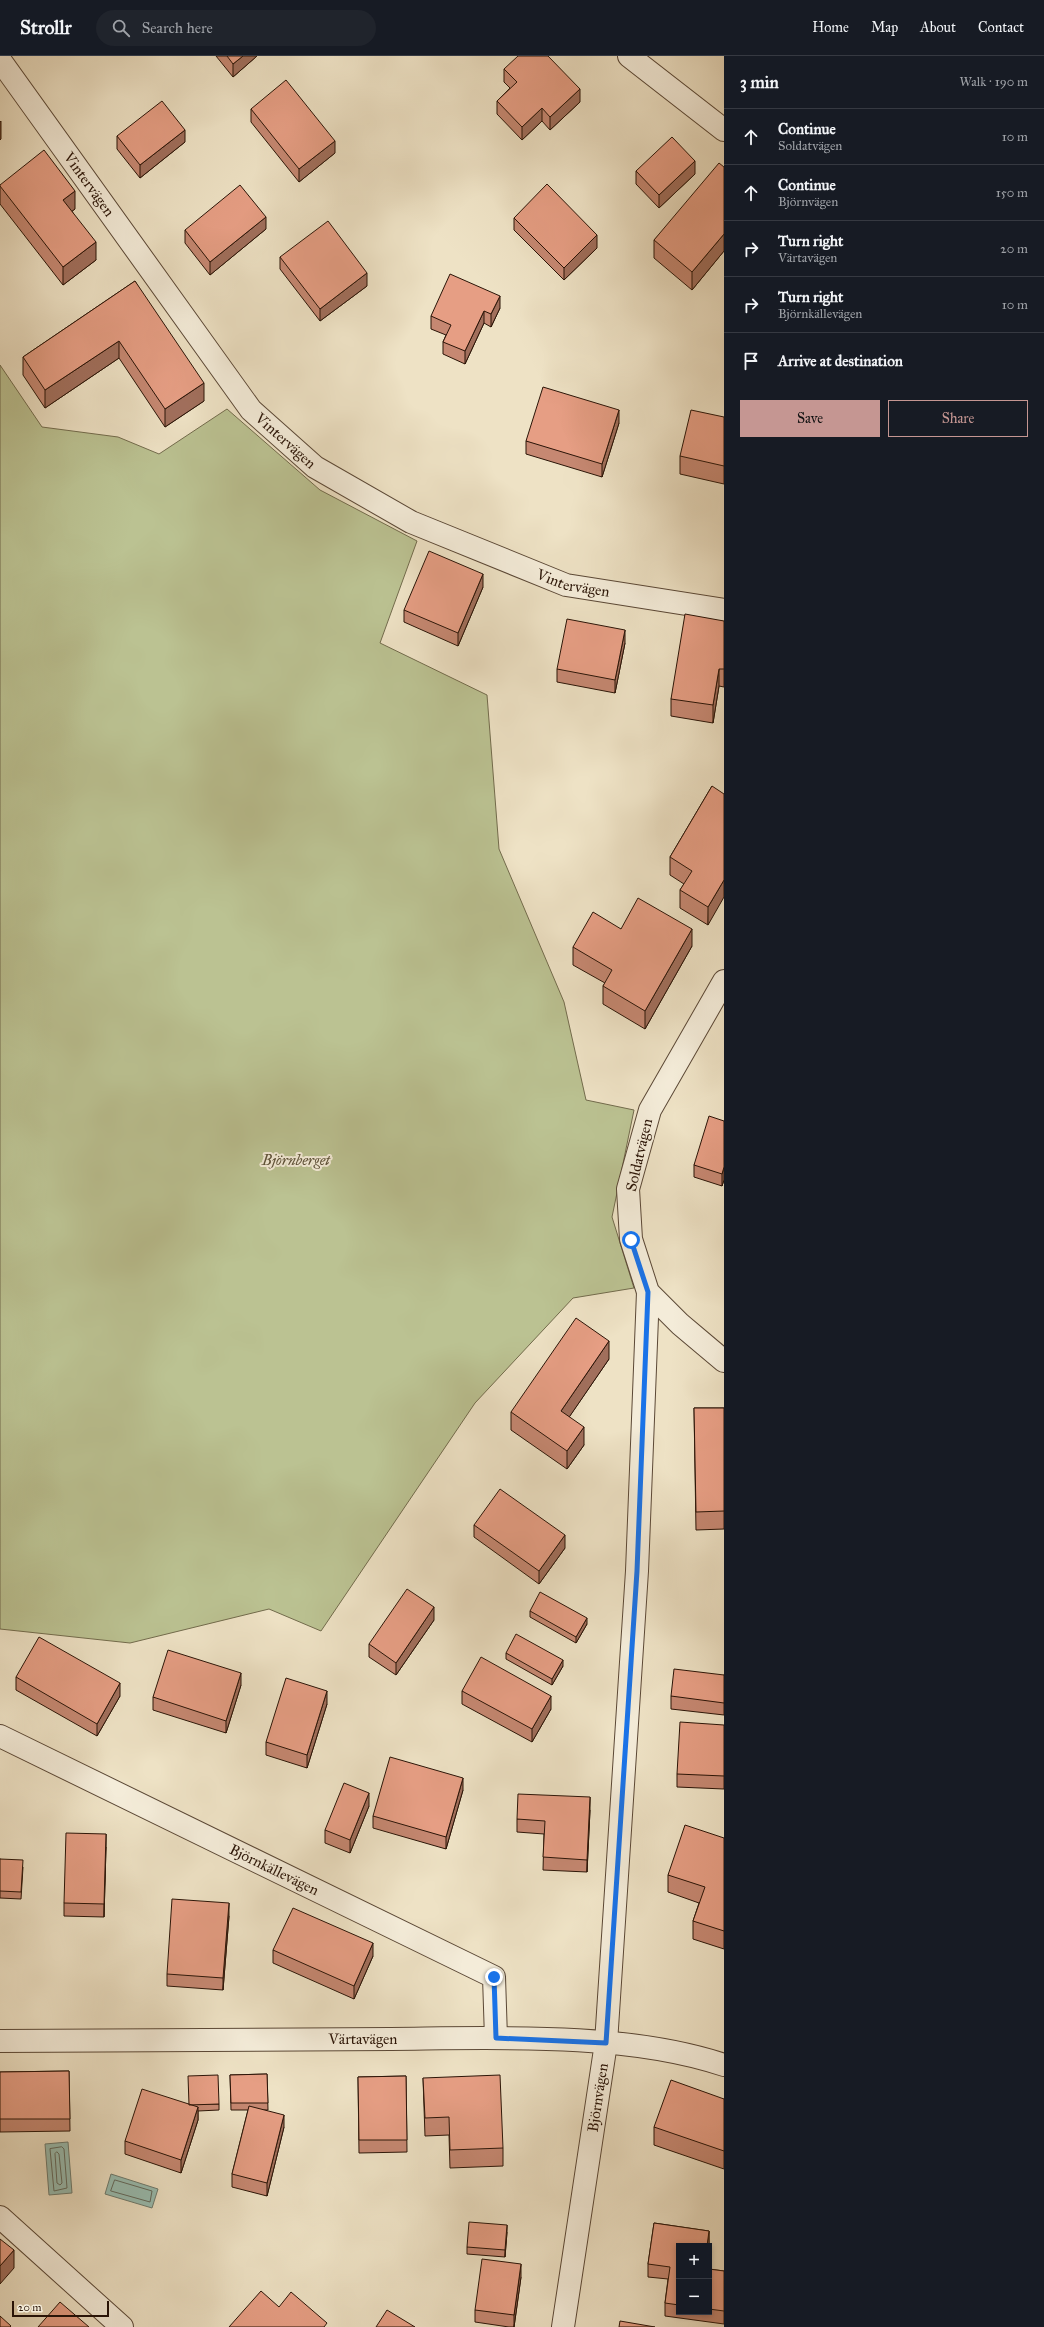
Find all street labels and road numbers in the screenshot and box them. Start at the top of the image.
street label: Vintervägen [59,148,118,220]
street label: Vintervägen [251,409,320,472]
street label: Vintervägen [533,565,611,601]
street label: Soldatvägen [622,1117,656,1193]
street label: Björnkällevägen [226,1840,322,1899]
street label: Värtavägen [328,2030,397,2048]
street label: Björnvägen [584,2062,612,2133]

